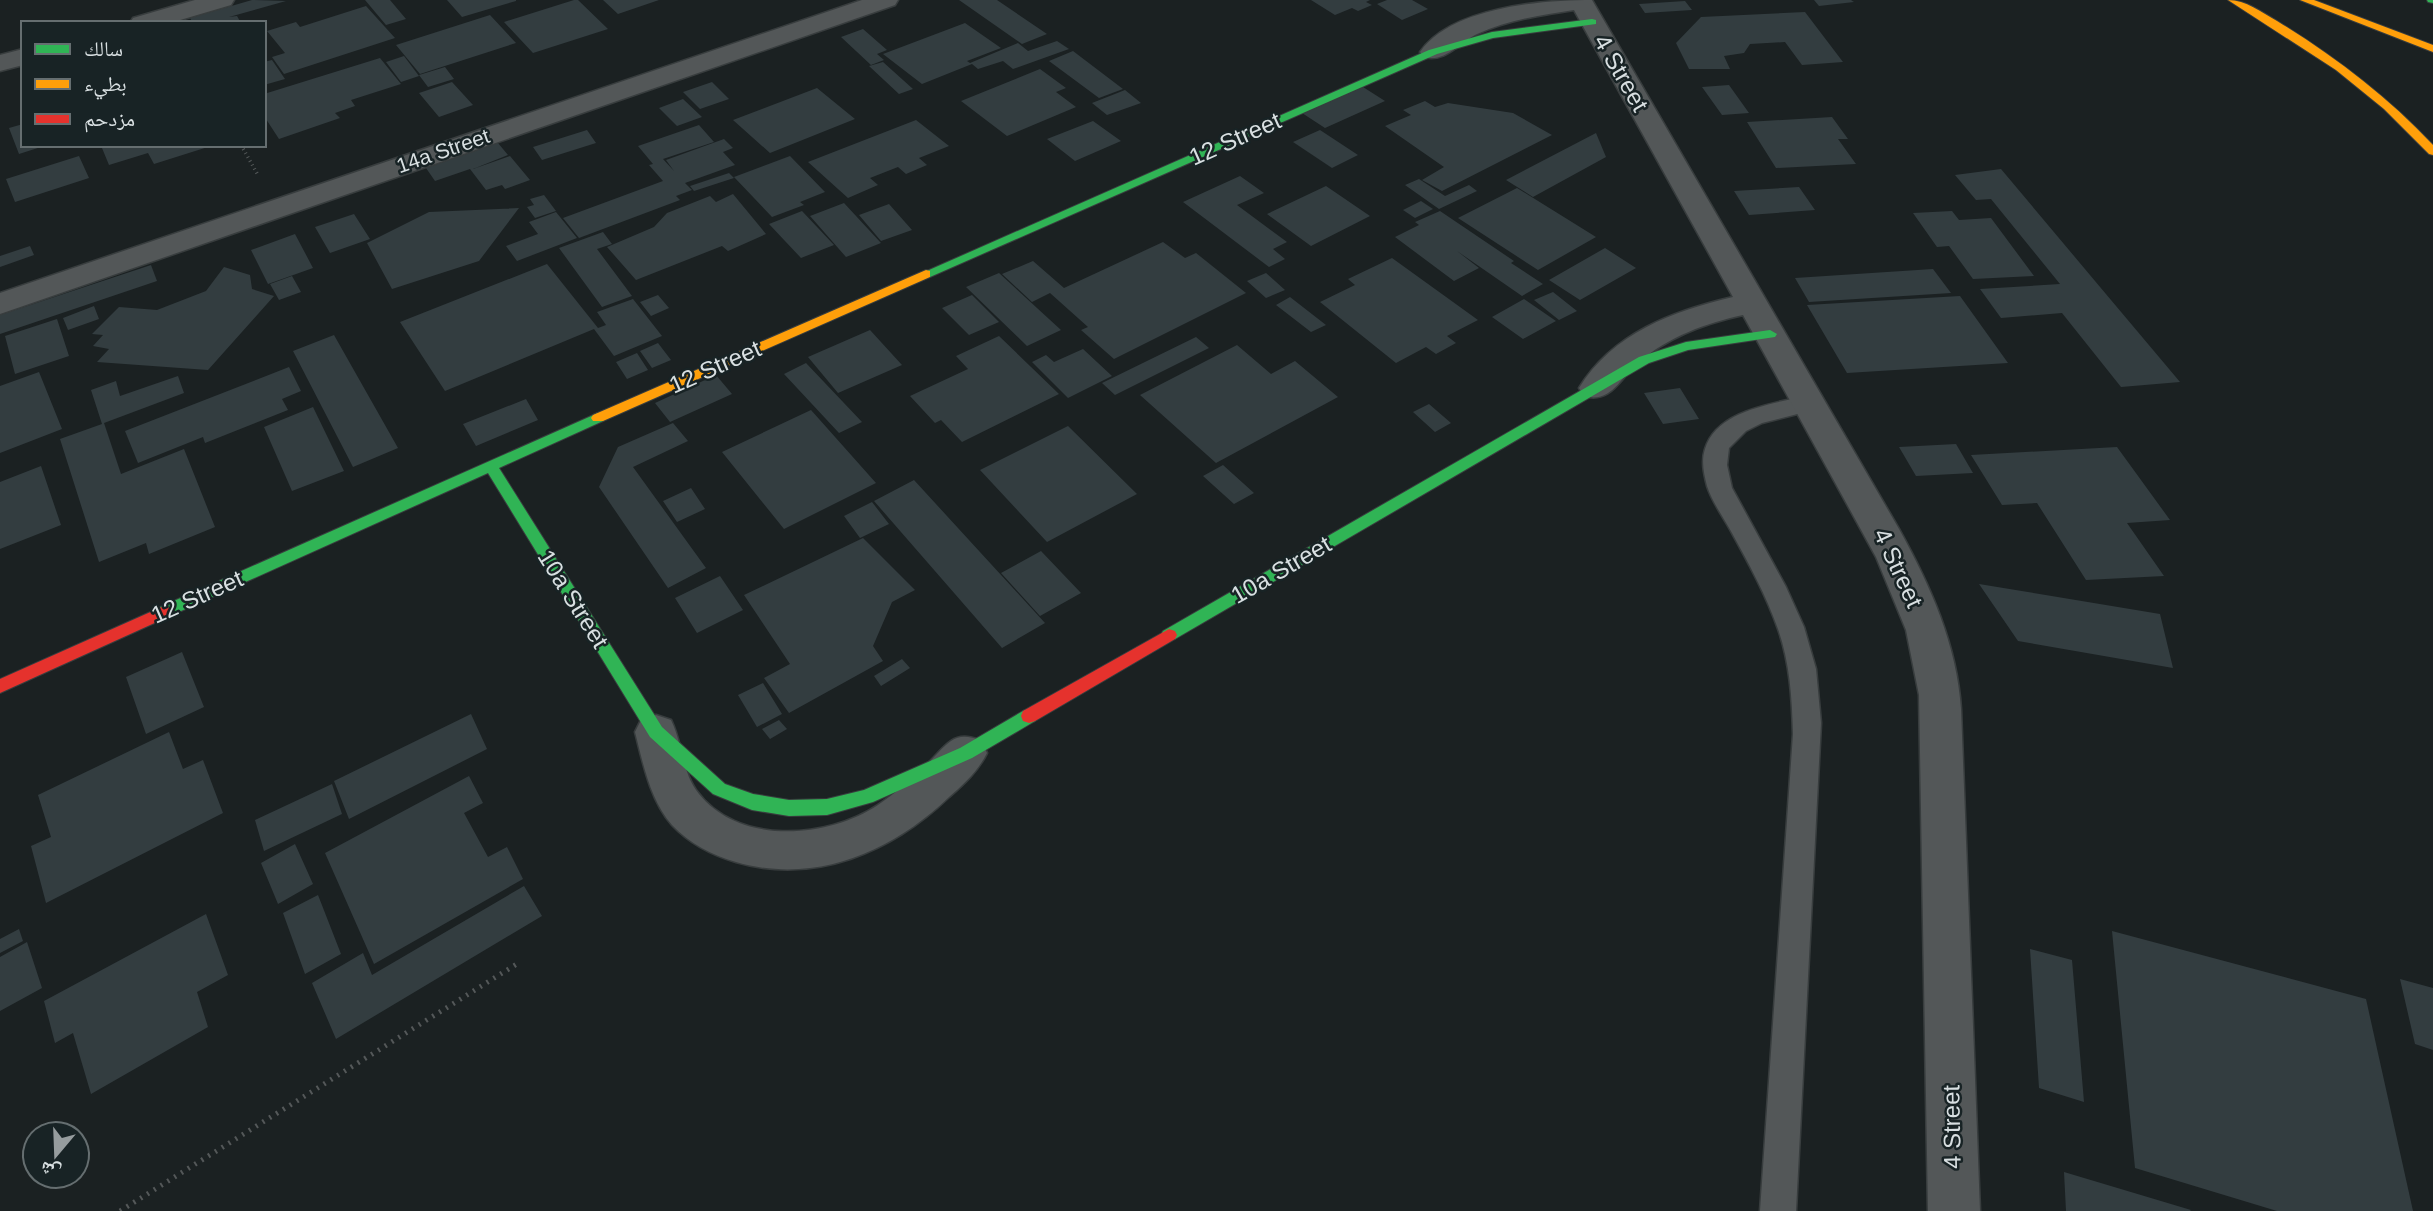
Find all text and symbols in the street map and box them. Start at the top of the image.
legend [21,21,266,147]
street label: 4 Street [1589,30,1654,116]
text: سالك [84,37,123,60]
text: بطيء [84,72,127,100]
street label: 12 Street [1185,106,1285,171]
text: مزدحم [84,107,135,133]
street label: 14a Street [393,124,493,177]
street label: 12 Street [665,334,765,399]
street label: 4 Street [1868,524,1929,612]
street label: 10a Street [1226,530,1336,609]
street label: 10a Street [533,545,614,653]
street label: 12 Street [147,564,247,629]
street label: 4 Street [1937,1084,1966,1169]
north arrow [21,1120,91,1190]
text: ش [38,1156,64,1184]

